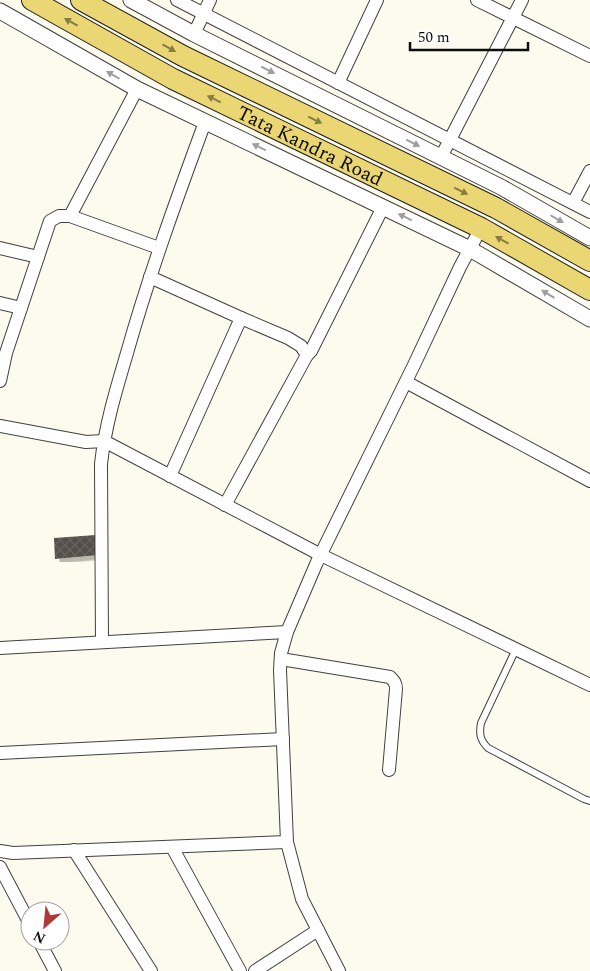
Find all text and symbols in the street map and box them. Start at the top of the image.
one-way arrow [65,18,78,27]
scale bar [410,20,528,52]
text: 50 m [418,26,450,49]
one-way arrow [163,44,176,53]
one-way arrow [260,66,275,74]
one-way arrow [106,71,119,80]
one-way arrow [207,95,221,103]
street label: Tata Kandra Road [232,98,388,194]
one-way arrow [308,116,322,124]
one-way arrow [406,139,420,147]
one-way arrow [251,143,266,151]
one-way arrow [454,187,469,195]
one-way arrow [398,213,412,221]
one-way arrow [550,214,563,223]
one-way arrow [494,236,509,244]
one-way arrow [541,290,555,299]
north arrow [20,901,70,951]
text: N [29,925,49,949]

